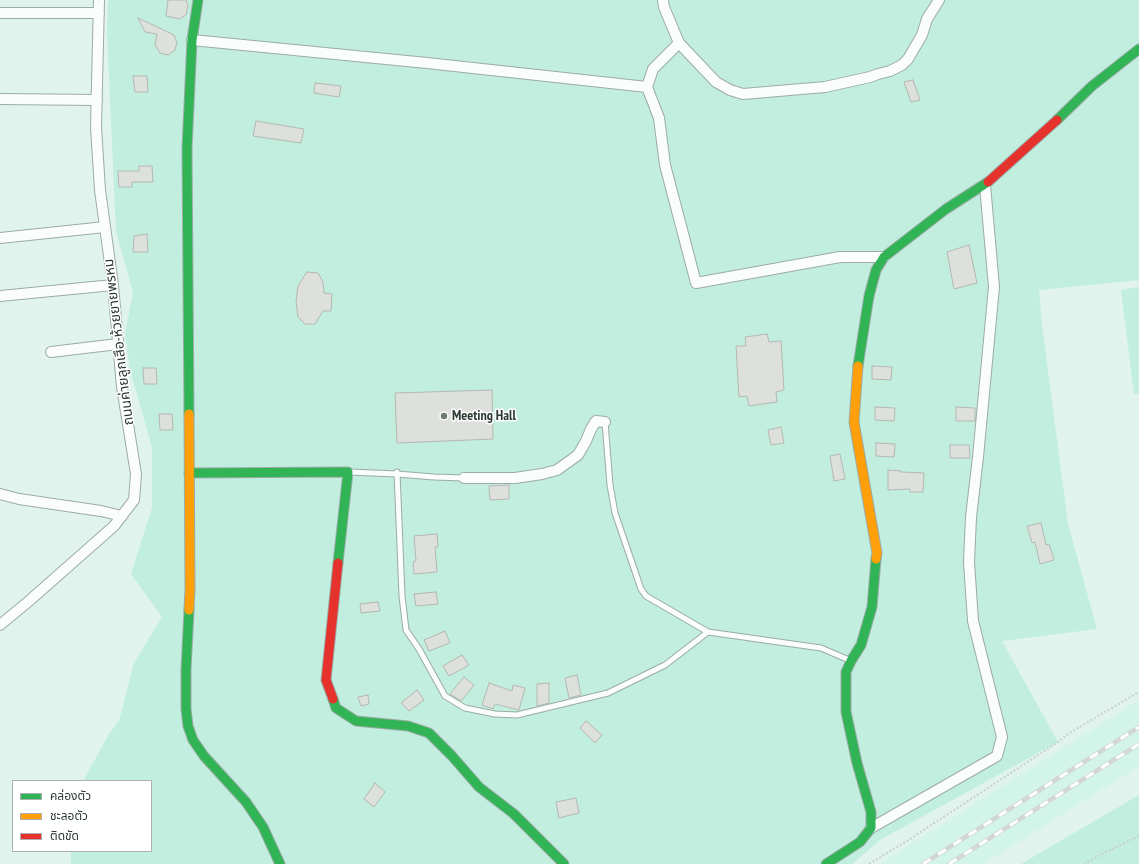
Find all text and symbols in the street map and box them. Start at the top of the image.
street label: ถนนค่ายลูกเสึอ-ห้วยยายพรหม [100,258,138,426]
place label: Meeting Hall [452,408,516,424]
marker: Meeting Hall [439,411,449,421]
legend [12,780,152,852]
text: คล่องตัว [50,788,91,803]
text: ชะลอตัว [50,808,88,823]
text: ติดขัด [50,828,79,843]

